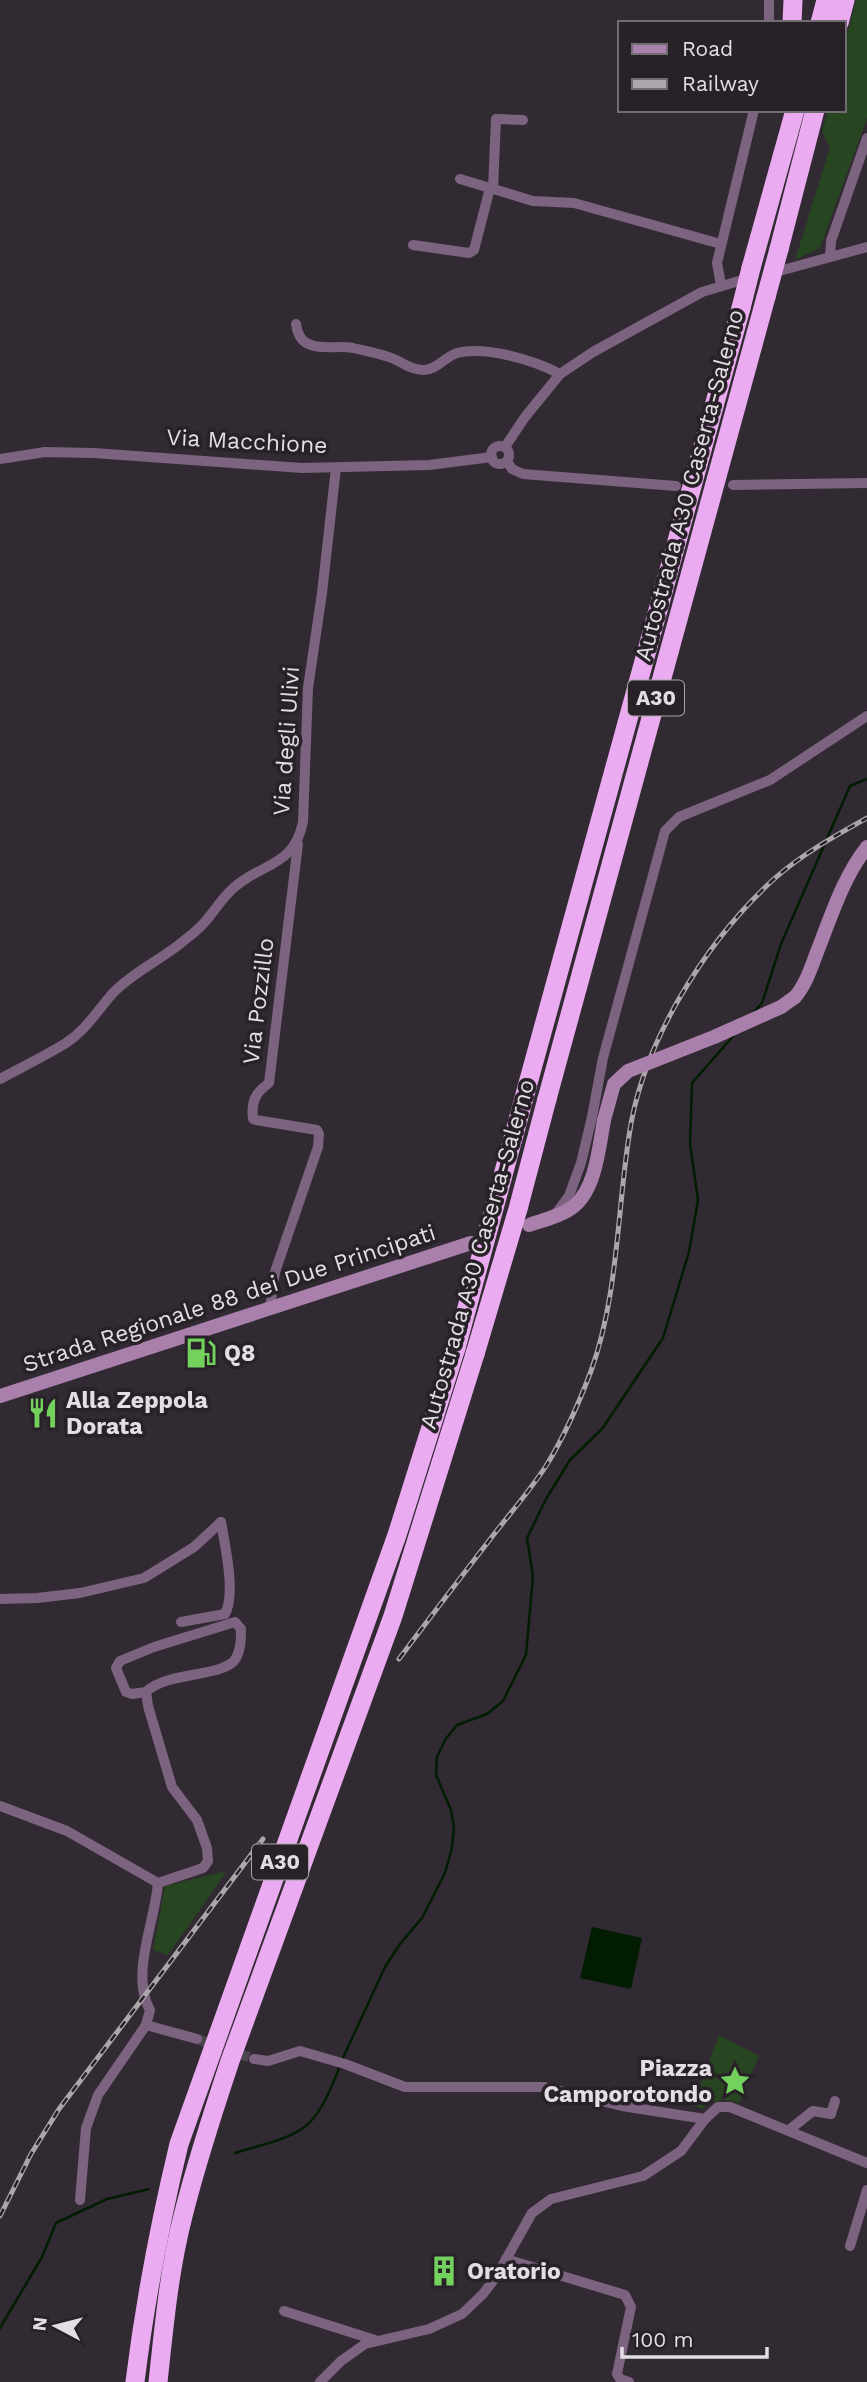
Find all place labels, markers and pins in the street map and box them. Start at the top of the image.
fuel station icon: Q8 [184,1336,218,1370]
place label: Q8 [224,1340,255,1367]
place label: Alla Zeppola Dorata [66,1387,208,1440]
restaurant icon: Alla Zeppola Dorata [26,1396,60,1430]
place label: Piazza Camporotondo [543,2055,713,2108]
place icon: Piazza Camporotondo [718,2064,752,2098]
building icon: Oratorio [427,2254,461,2288]
place label: Oratorio [467,2258,561,2285]

